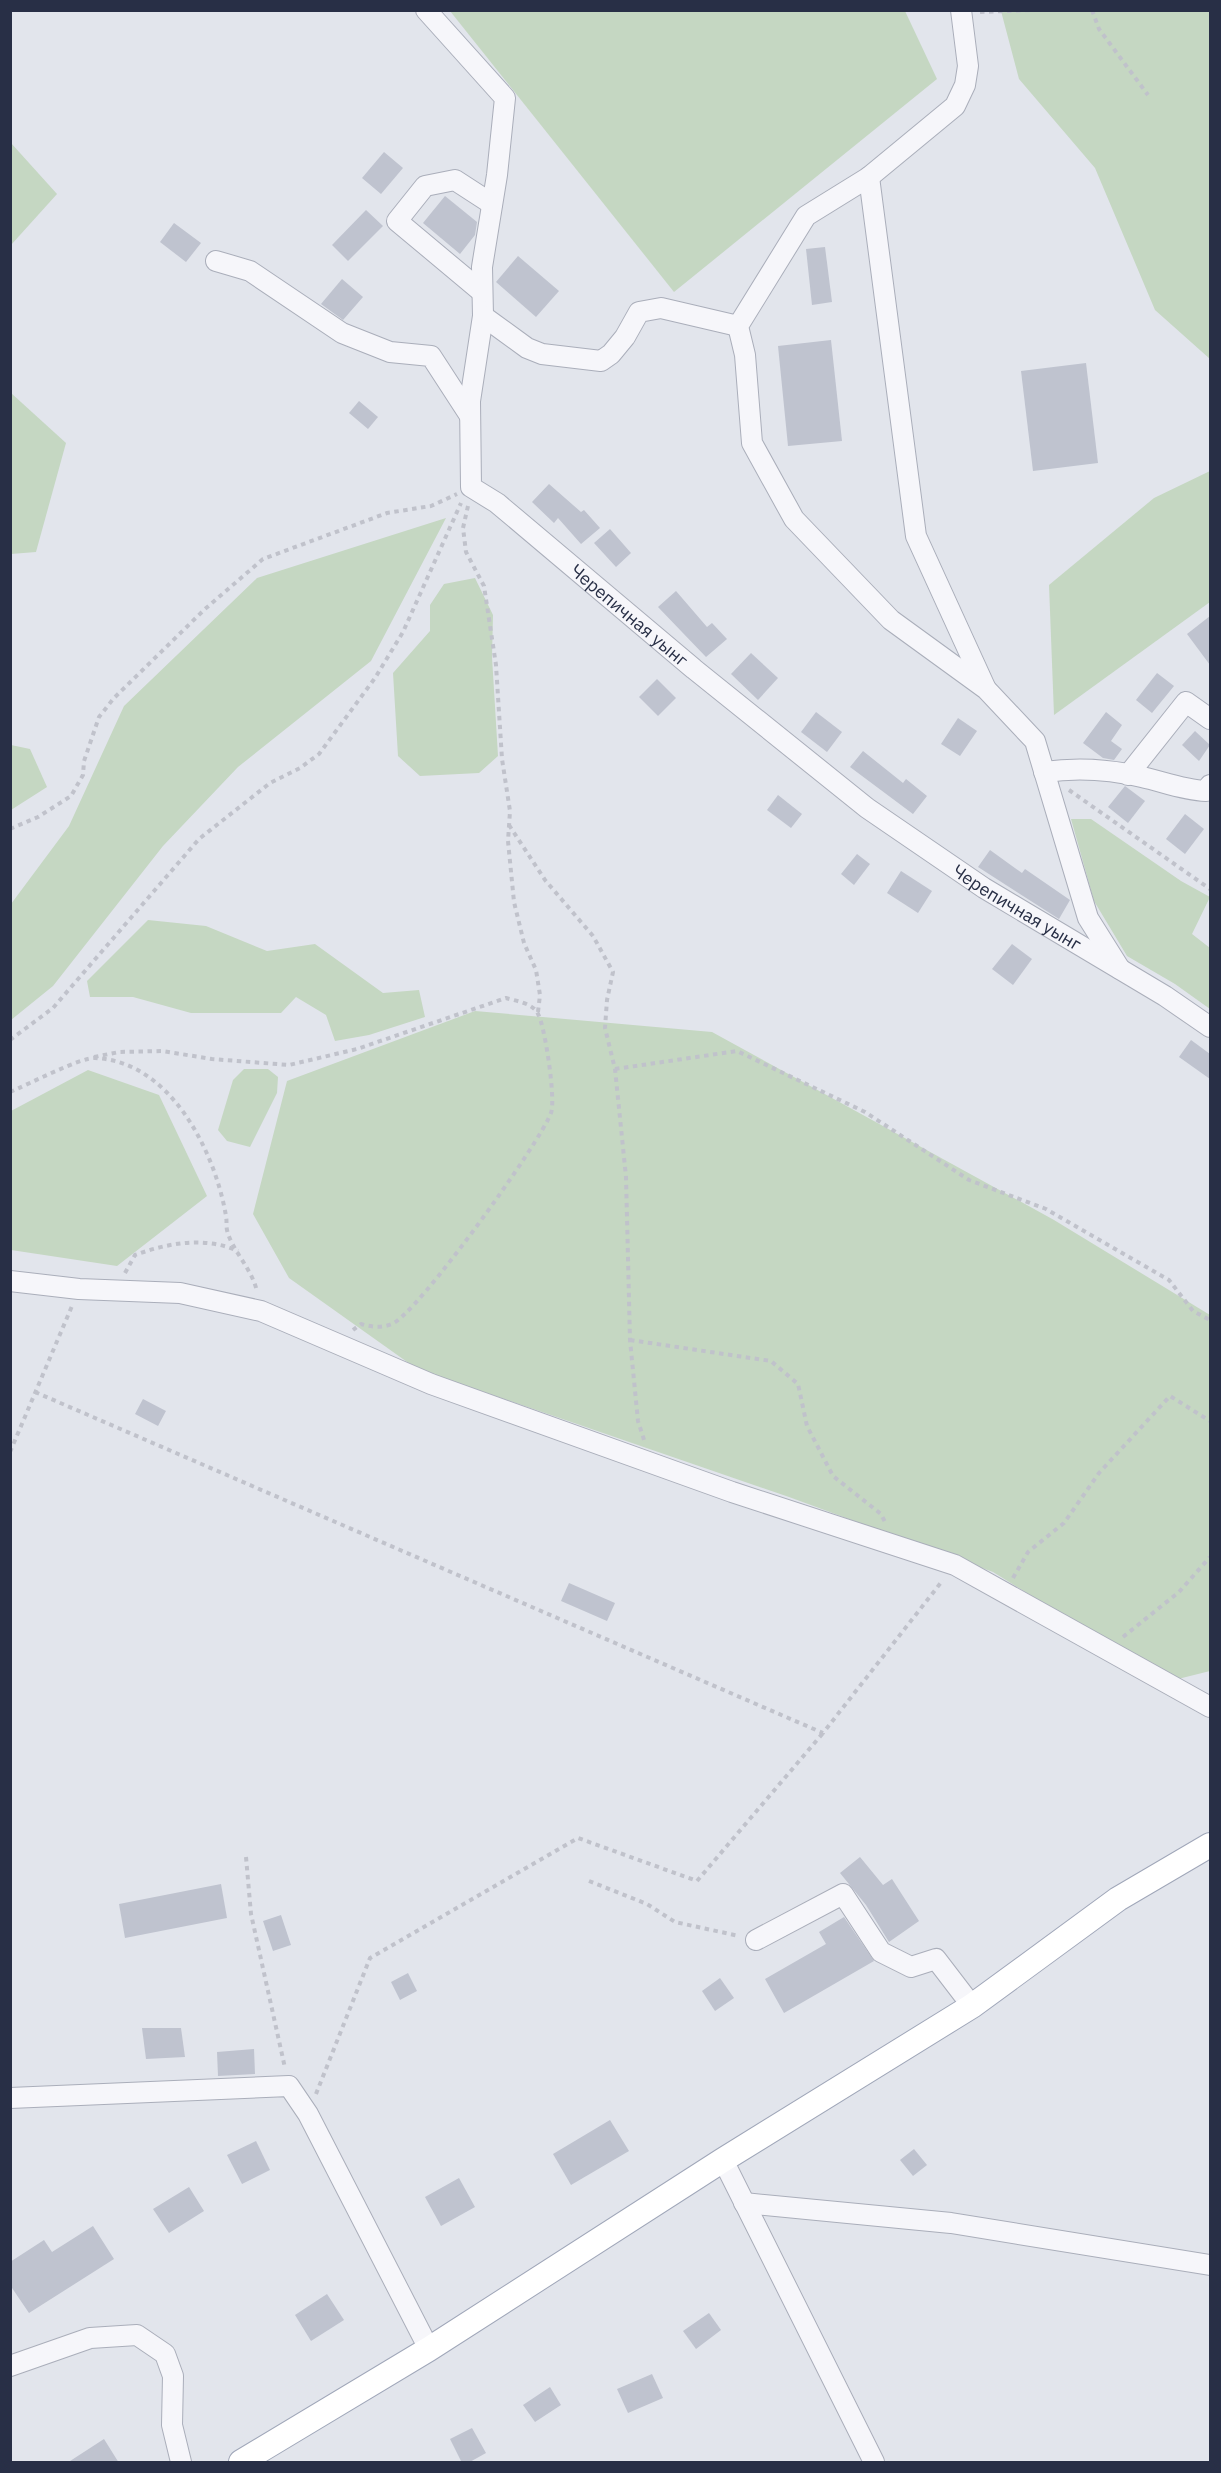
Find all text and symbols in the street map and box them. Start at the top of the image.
street label: Черепичная уынг [566,559,693,671]
street label: Черепичная уынг [948,859,1086,955]

